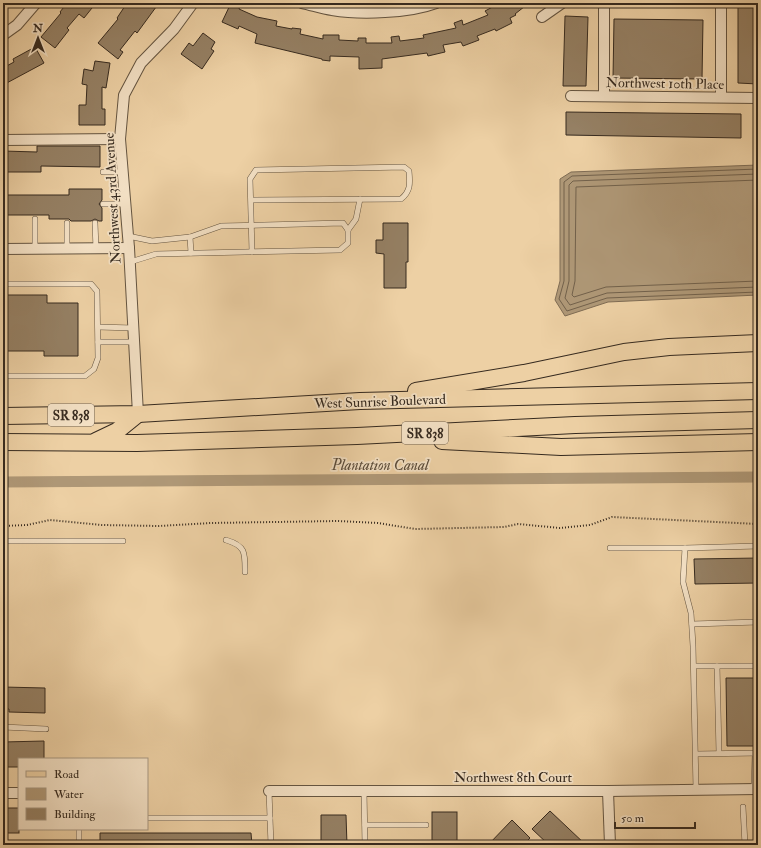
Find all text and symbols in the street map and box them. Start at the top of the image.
north arrow [18,18,58,58]
text: N [32,22,44,35]
street label: Northwest 10th Place [606,74,725,93]
street label: Northwest 43rd Avenue [101,132,124,264]
street label: West Sunrise Boulevard [313,391,446,412]
road number: SR 838 [48,404,94,426]
road number: SR 838 [402,422,448,444]
water label: Plantation Canal [331,456,430,475]
legend [18,758,148,830]
text: Road [54,767,79,782]
street label: Northwest 8th Court [454,769,572,786]
text: Water [53,787,84,802]
scale bar [615,804,695,830]
text: Building [54,807,97,822]
text: 50 m [621,811,645,826]

